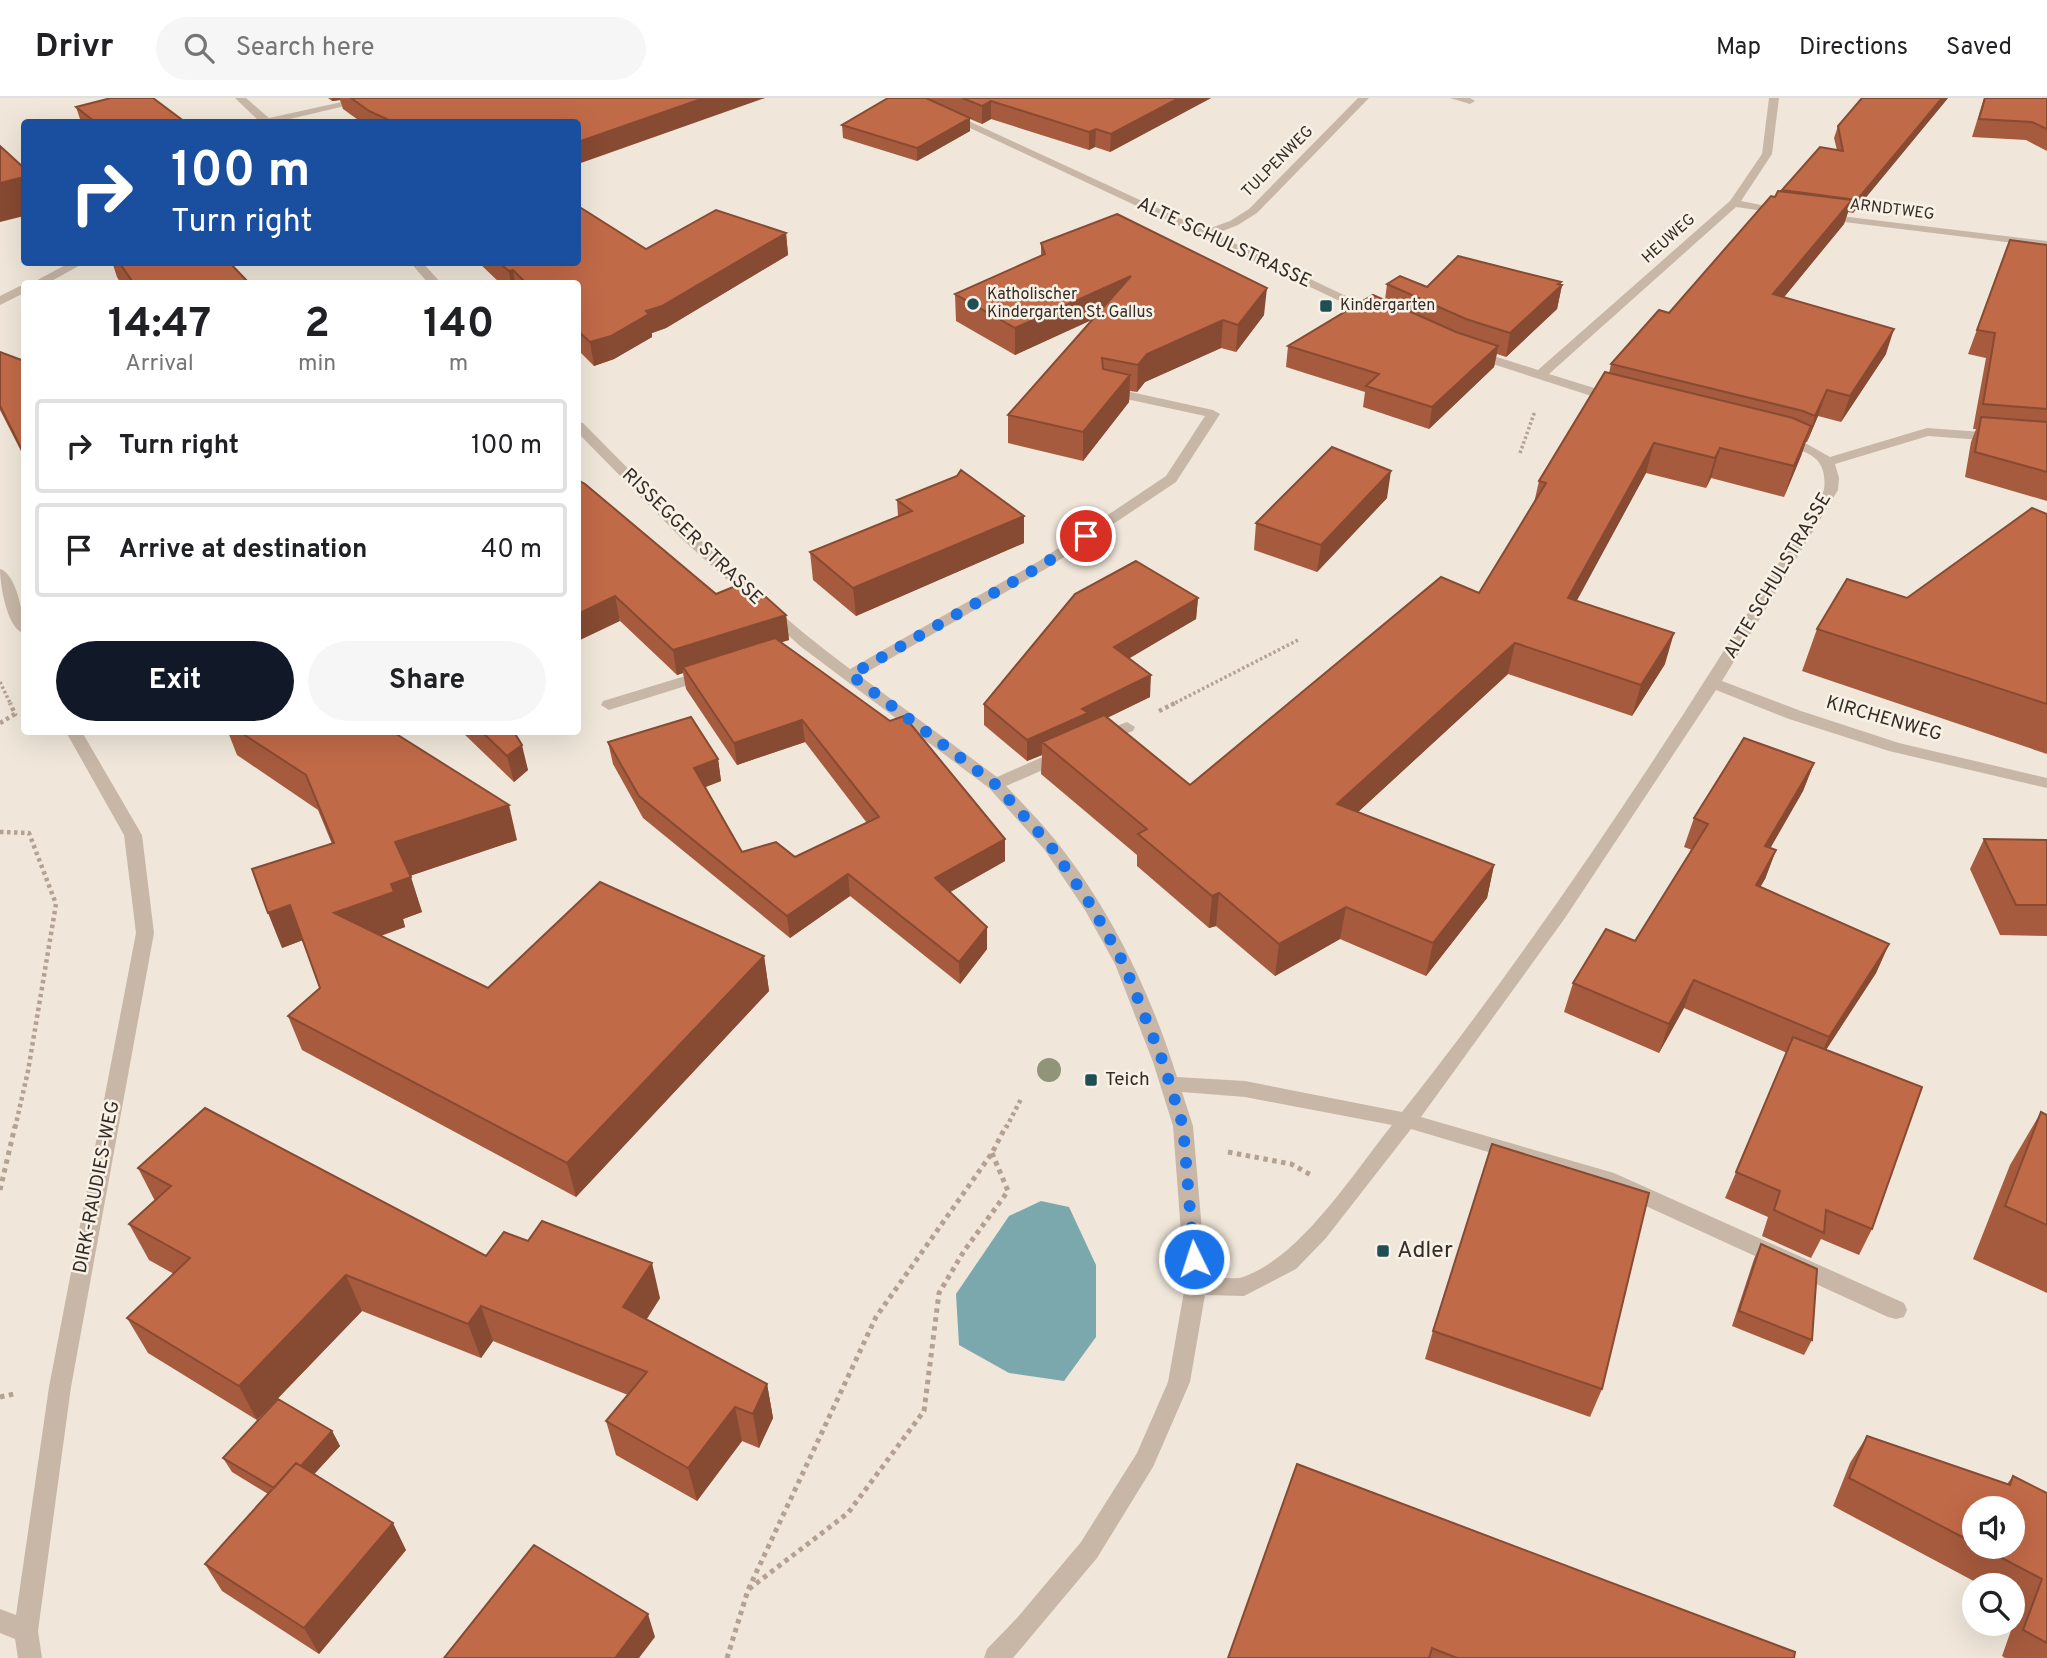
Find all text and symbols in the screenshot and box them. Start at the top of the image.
search box [156,17,646,80]
text: Drivr [35,27,114,69]
icon: search [180,29,218,67]
text: Search here [236,32,375,65]
text: Map [1716,33,1761,63]
text: Directions [1799,33,1908,63]
text: Saved [1946,33,2012,63]
street label: TULPENWEG [1238,122,1318,202]
text: 100 m [171,142,310,204]
icon: right [56,147,147,238]
street label: ALTE SCHULSTRASSE [1133,192,1315,294]
street label: ARNDTWEG [1848,195,1936,225]
text: Turn right [171,203,313,243]
street label: HEUWEG [1638,210,1700,268]
place label: Katholischer Kindergarten St. Gallus [987,285,1153,323]
marker: Katholischer Kindergarten St. Gallus [965,296,981,312]
place label: Kindergarten [1340,296,1435,316]
marker: Kindergarten [1318,298,1334,314]
text: 14:47 [108,299,211,352]
text: 2 [304,299,330,352]
text: 140 [423,299,494,352]
text: Arrival [125,350,194,379]
text: min [298,350,336,379]
text: m [449,350,468,379]
icon: right [60,427,98,465]
text: Turn right [119,430,239,463]
text: 100 m [471,430,542,463]
street label: RISSEGGER STRASSE [616,463,768,611]
street label: ALTE SCHULSTRASSE [1719,489,1837,663]
pin [1056,506,1116,566]
icon: arrive [1067,517,1105,555]
icon: arrive [60,531,98,569]
text: Arrive at destination [119,534,367,567]
text: 40 m [481,534,542,567]
button: Exit [56,641,294,721]
button: Share [308,641,546,721]
street label: KIRCHENWEG [1823,691,1945,747]
place label: Teich [1105,1068,1150,1092]
marker: Teich [1083,1072,1099,1088]
street label: DIRK-RAUDIES-WEG [68,1099,126,1275]
position arrow [1157,1222,1231,1296]
place label: Adler [1397,1237,1453,1266]
marker: Adler [1375,1243,1391,1259]
map controls [1962,1496,2025,1636]
button: sound [1962,1496,2025,1559]
button: search [1962,1573,2025,1636]

